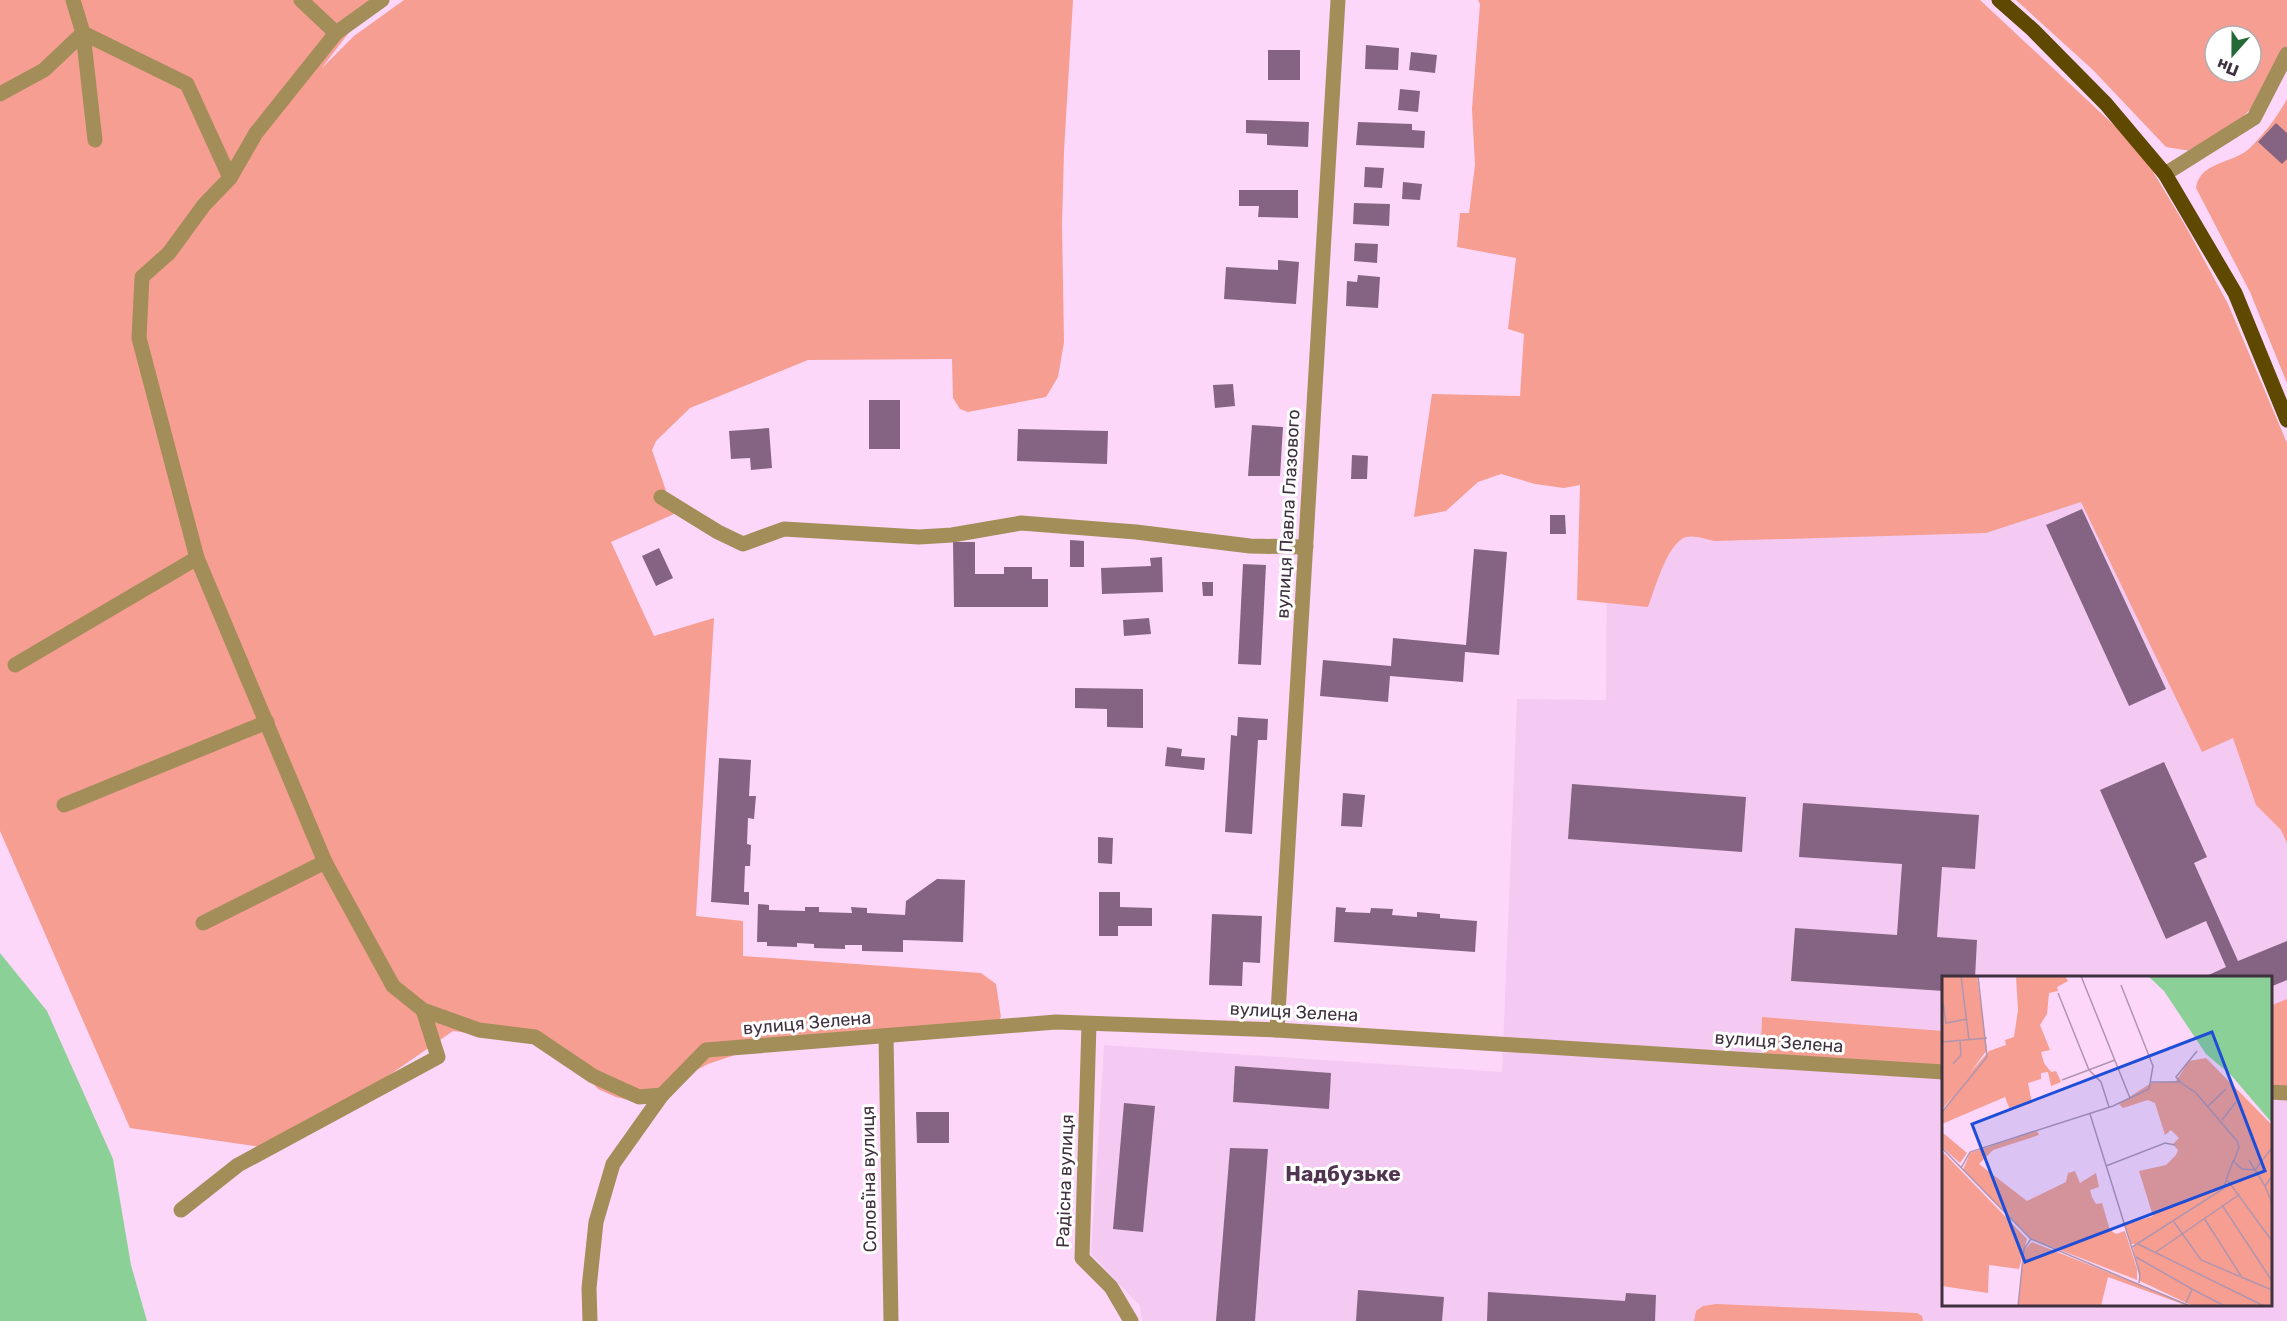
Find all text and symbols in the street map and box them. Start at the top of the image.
north arrow [2203,24,2263,84]
text: Пн [2214,55,2242,80]
street label: вулиця Павла Глазового [1272,409,1304,619]
inset map [1942,976,2272,1306]
street label: вулиця Зелена [1229,998,1359,1026]
street label: вулиця Зелена [742,1006,872,1040]
street label: вулиця Зелена [1714,1027,1844,1057]
street label: Соловʼїна вулиця [857,1105,881,1253]
street label: Радісна вулиця [1052,1114,1078,1248]
district label: Надбузьке [1285,1161,1401,1186]

